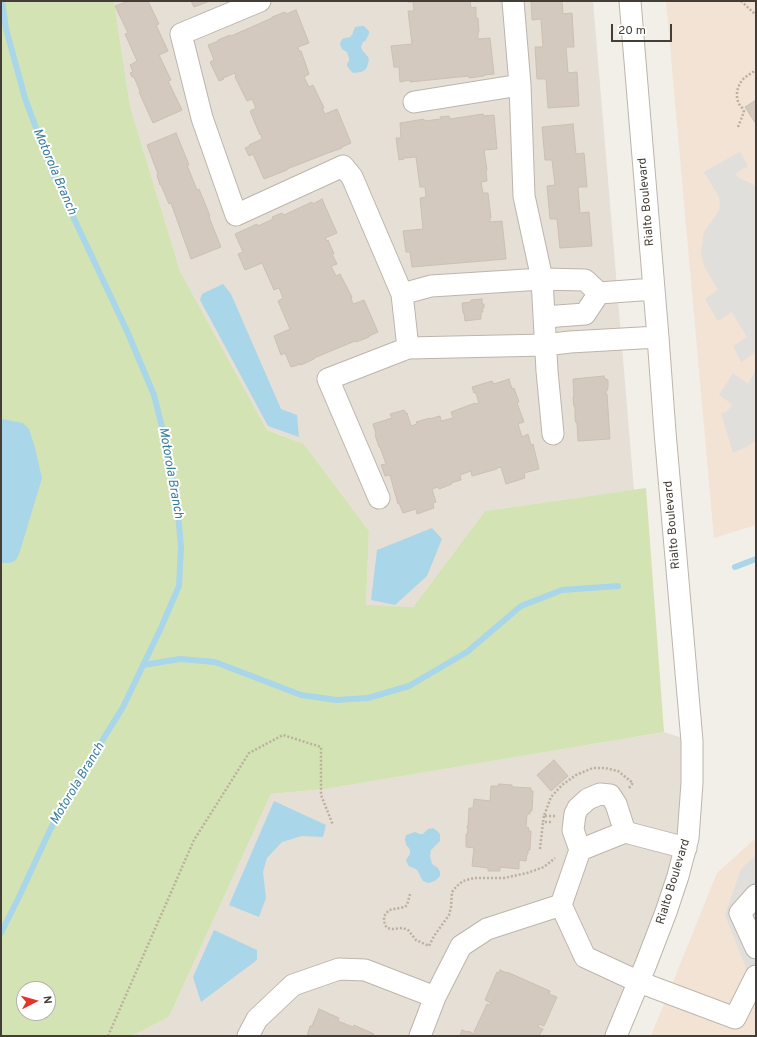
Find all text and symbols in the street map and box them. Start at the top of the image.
scale bar [613,16,674,42]
text: 20 m [618,23,646,39]
water label: Motorola Branch [29,126,79,218]
street label: Rialto Boulevard [636,157,658,247]
water label: Motorola Branch [154,426,186,520]
street label: Rialto Boulevard [662,480,684,570]
water label: Motorola Branch [47,740,109,828]
street label: Rialto Boulevard [654,837,694,927]
north arrow [16,981,56,1021]
text: N [40,995,54,1005]

